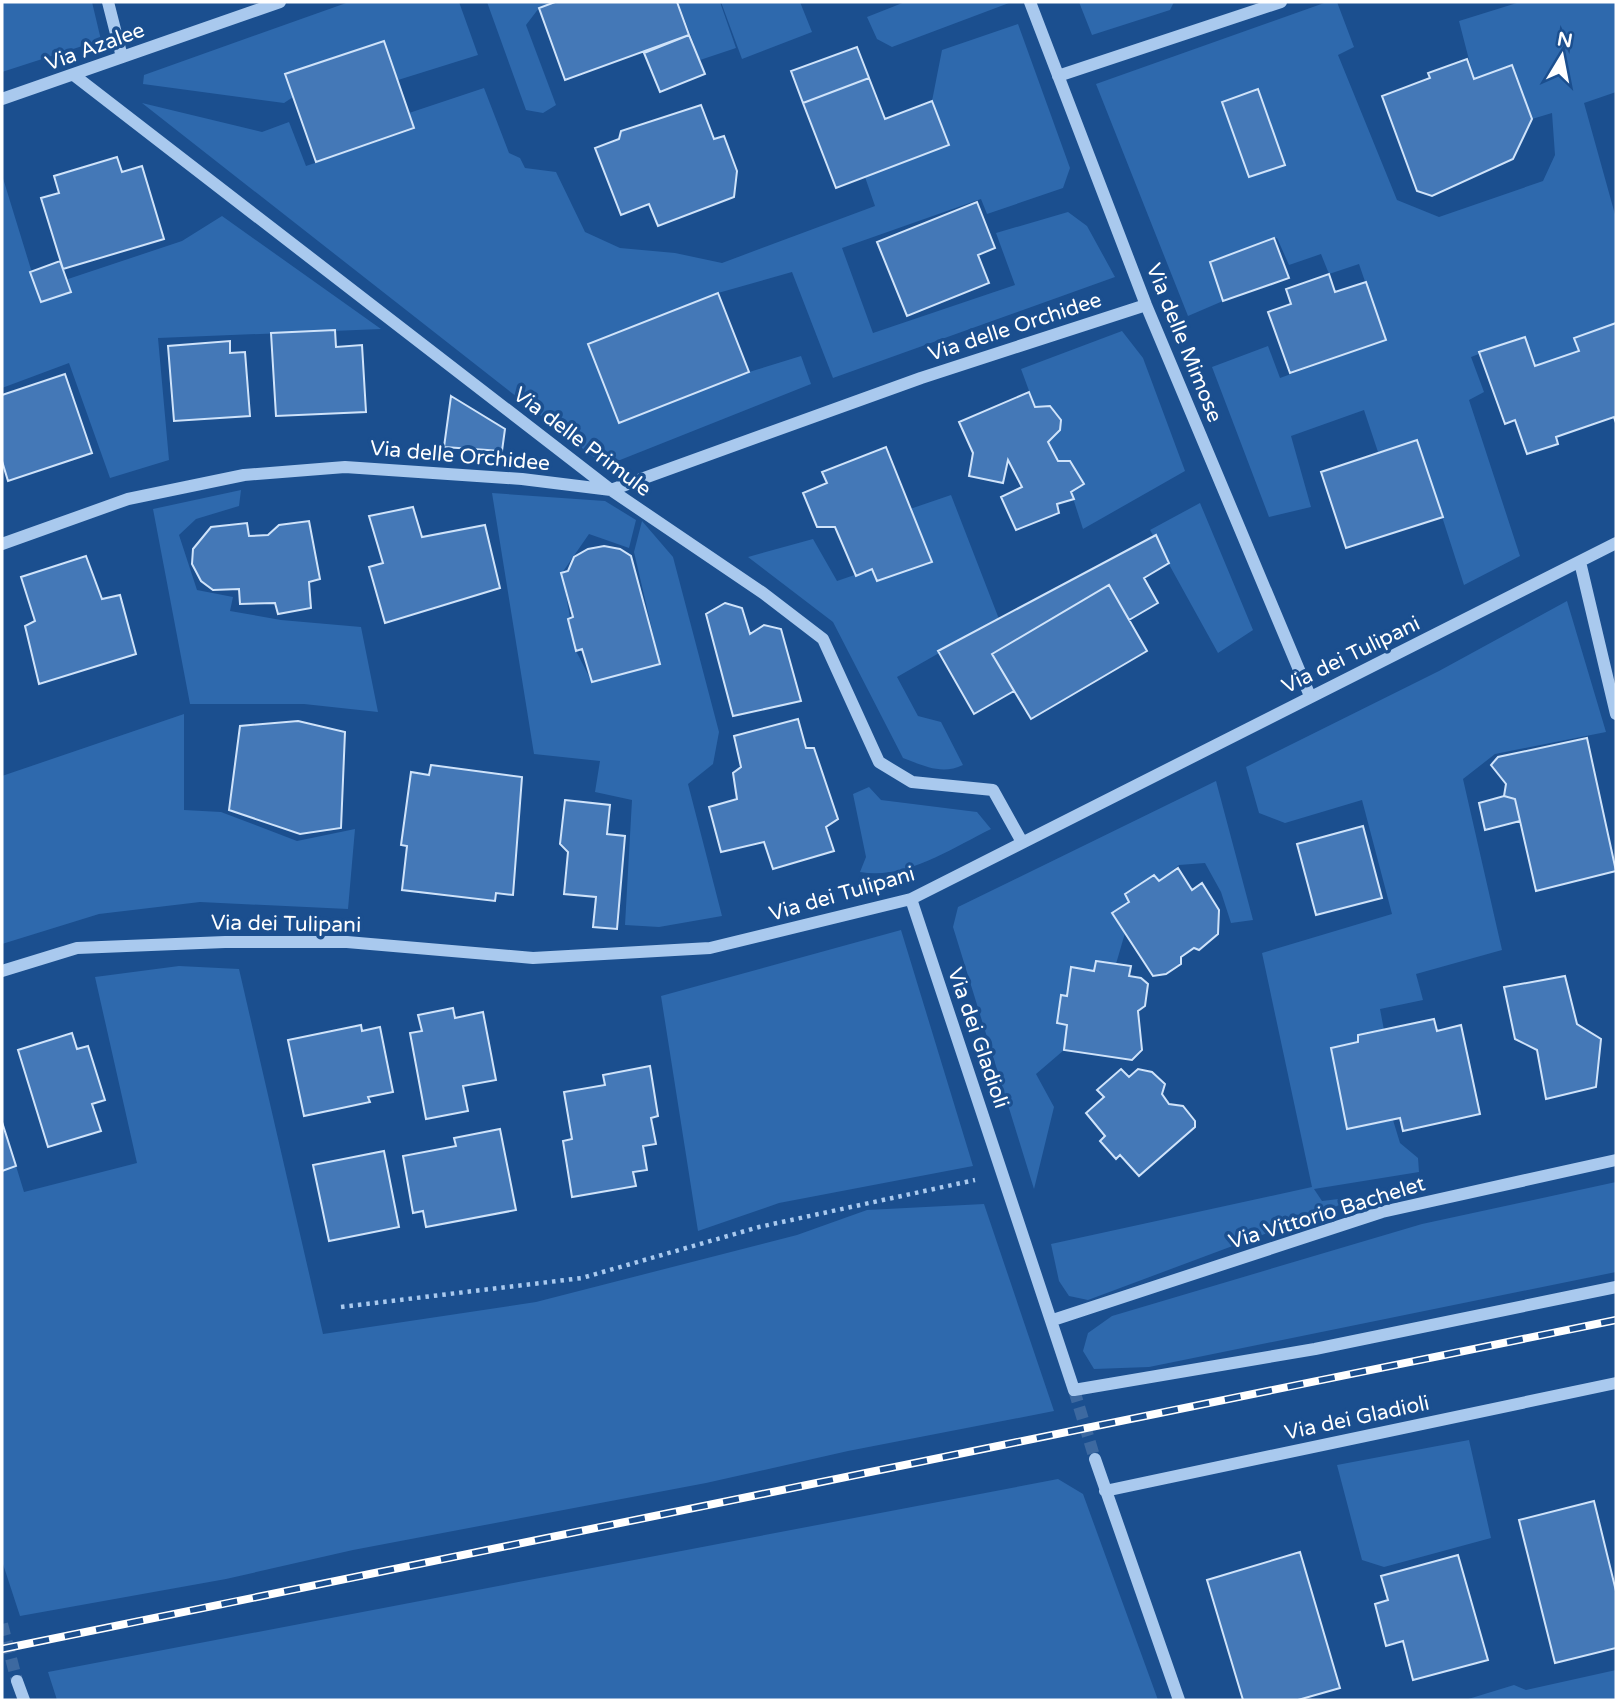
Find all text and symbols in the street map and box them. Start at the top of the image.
street label: Via Azalee [42,17,148,76]
north arrow [1527,21,1597,91]
text: N [1555,28,1574,52]
street label: Via delle Mimose [1141,260,1227,426]
street label: Via delle Orchidee [925,287,1105,367]
street label: Via delle Primule [508,382,656,502]
street label: Via delle Orchidee [369,436,551,476]
street label: Via dei Tulipani [1278,611,1424,699]
street label: Via dei Tulipani [766,861,918,927]
street label: Via dei Tulipani [211,910,361,938]
street label: Via dei Gladioli [942,964,1014,1112]
street label: Via Vittorio Bachelet [1226,1171,1428,1255]
street label: Via dei Gladioli [1282,1390,1432,1446]

